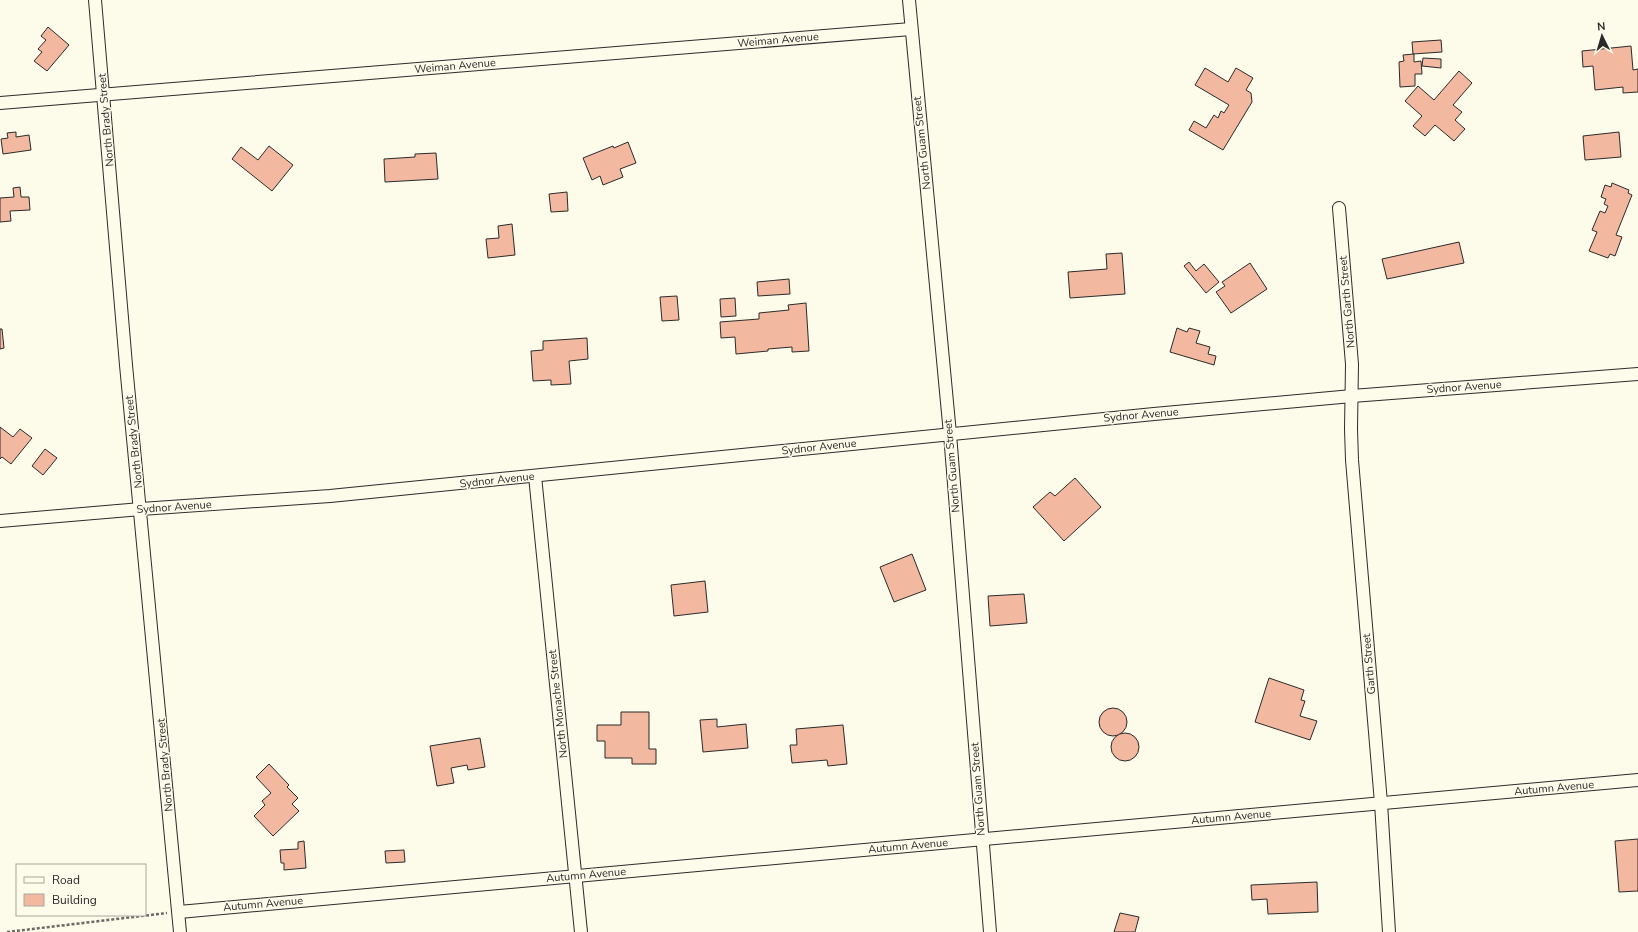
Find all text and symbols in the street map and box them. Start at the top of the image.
north arrow [1582,16,1622,56]
text: N [1596,19,1606,34]
street label: Weiman Avenue [737,29,819,51]
street label: Weiman Avenue [414,55,496,77]
street label: North Brady Street [94,73,118,167]
street label: North Guam Street [910,96,934,190]
street label: North Garth Street [1335,255,1358,349]
street label: Sydnor Avenue [1426,377,1502,397]
street label: North Brady Street [122,395,146,489]
street label: Sydnor Avenue [1103,404,1179,426]
street label: North Guam Street [940,419,964,513]
street label: Sydnor Avenue [781,436,857,458]
street label: Sydnor Avenue [459,469,535,491]
street label: Sydnor Avenue [136,497,212,517]
street label: Garth Street [1359,633,1379,695]
street label: North Monache Street [545,649,571,759]
street label: North Brady Street [153,718,177,812]
street label: North Guam Street [967,742,989,836]
street label: Autumn Avenue [1513,777,1595,799]
street label: Autumn Avenue [1190,806,1272,828]
street label: Autumn Avenue [867,835,949,857]
legend [16,864,146,916]
street label: Autumn Avenue [545,864,627,886]
text: Road [52,872,80,888]
text: Building [52,892,97,908]
street label: Autumn Avenue [222,893,304,915]

